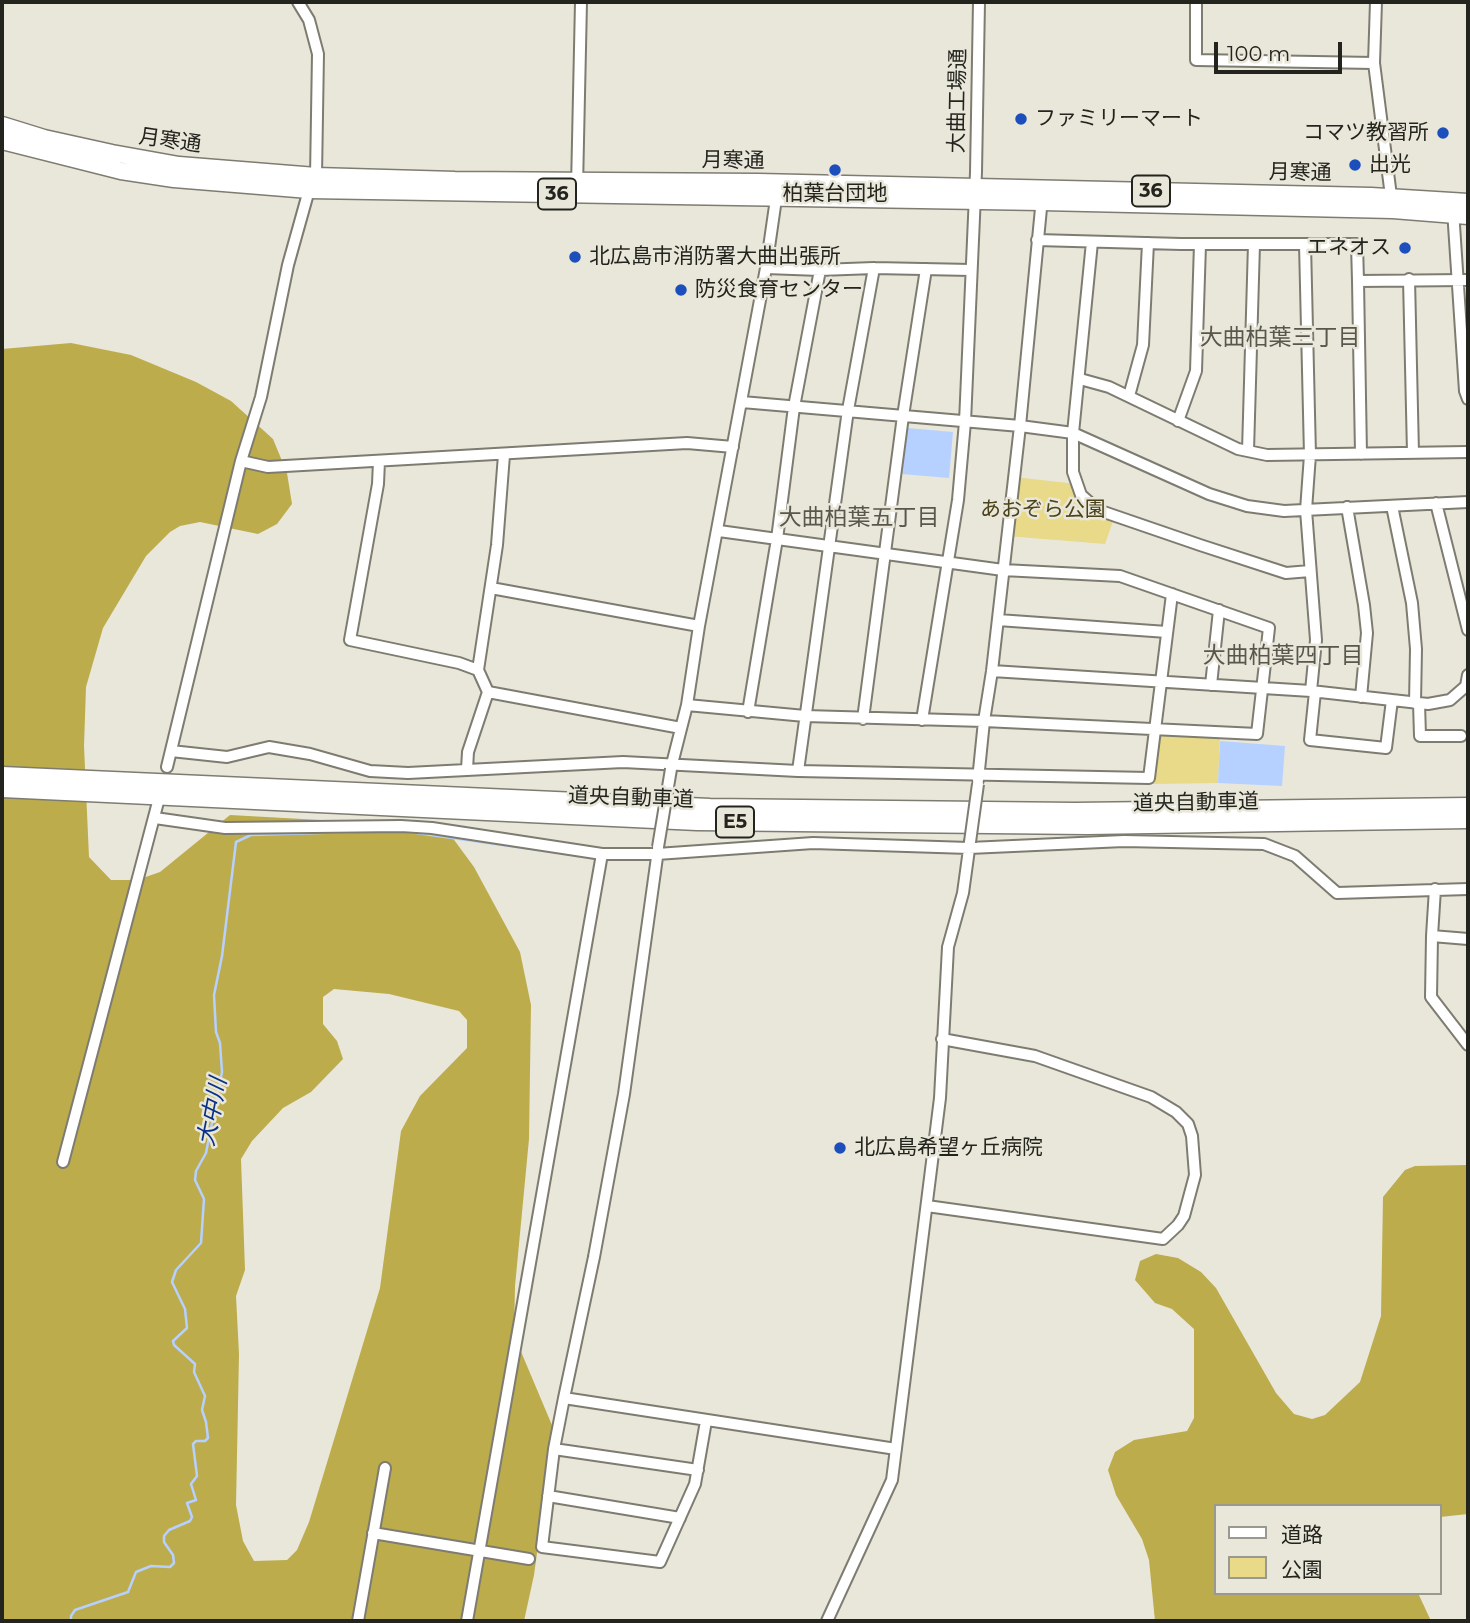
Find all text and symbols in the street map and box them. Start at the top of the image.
scale bar [1218,28,1346,72]
text: 100 m [1227,41,1290,66]
street label: 大曲工場通 [944,48,972,154]
place label: ファミリーマート [1035,106,1203,132]
marker: ファミリーマート [1013,111,1029,127]
place label: コマツ教習所 [1303,120,1429,146]
street label: 月寒通 [137,124,203,158]
marker: コマツ教習所 [1435,125,1451,141]
street label: 月寒通 [701,148,765,174]
place label: 出光 [1369,152,1411,178]
marker: 出光 [1347,157,1363,173]
street label: 月寒通 [1268,160,1332,186]
marker: 柏葉台団地 [827,162,843,178]
road number: 36 [1132,176,1170,206]
road number: 36 [538,178,576,210]
place label: 柏葉台団地 [783,181,887,207]
place label: エネオス [1307,235,1391,261]
marker: エネオス [1397,240,1413,256]
place label: 北広島市消防署大曲出張所 [589,244,841,270]
marker: 北広島市消防署大曲出張所 [567,249,583,265]
place label: 防災食育センター [695,277,863,303]
marker: 防災食育センター [673,282,689,298]
district label: 大曲柏葉三丁目 [1200,324,1360,352]
park label: あおぞら公園 [980,497,1106,523]
district label: 大曲柏葉五丁目 [779,504,939,532]
district label: 大曲柏葉四丁目 [1203,642,1363,670]
street label: 道央自動車道 [568,783,694,813]
street label: 道央自動車道 [1133,789,1259,817]
road number: E5 [716,806,754,838]
water label: 大中川 [193,1076,233,1148]
place label: 北広島希望ヶ丘病院 [854,1135,1043,1161]
marker: 北広島希望ヶ丘病院 [832,1140,848,1156]
legend [1214,1504,1442,1595]
text: 道路 [1281,1522,1323,1547]
text: 公園 [1281,1557,1323,1582]

